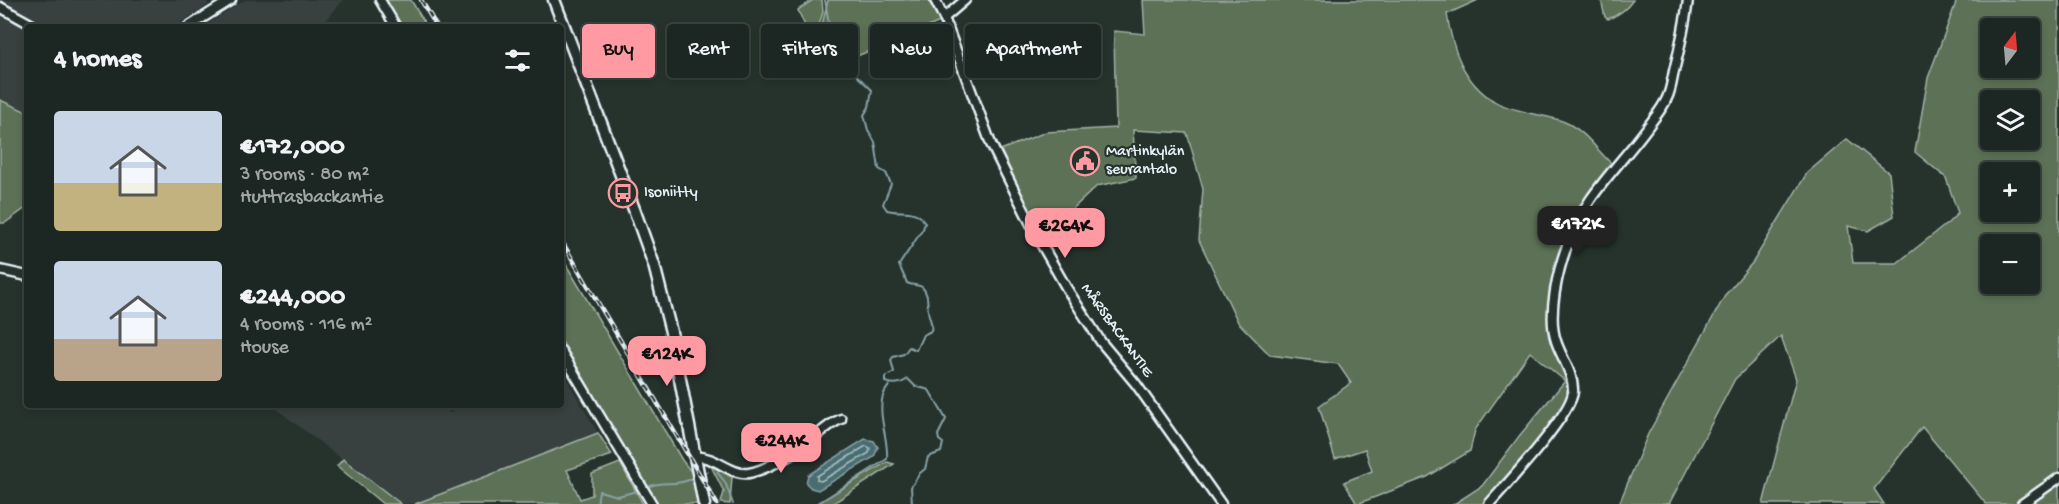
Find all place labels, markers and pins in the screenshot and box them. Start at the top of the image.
place label: Martinkylän seurantalo [1106,143,1185,180]
public building icon: Martinkylän seurantalo [1069,145,1101,177]
bus stop icon: Isoniitty [607,177,639,209]
place label: Isoniitty [644,184,698,203]
pin: €172K [1535,206,1619,257]
pin: €264K [1023,208,1107,259]
pin: €124K [625,336,709,387]
pin: €244K [739,423,823,474]

